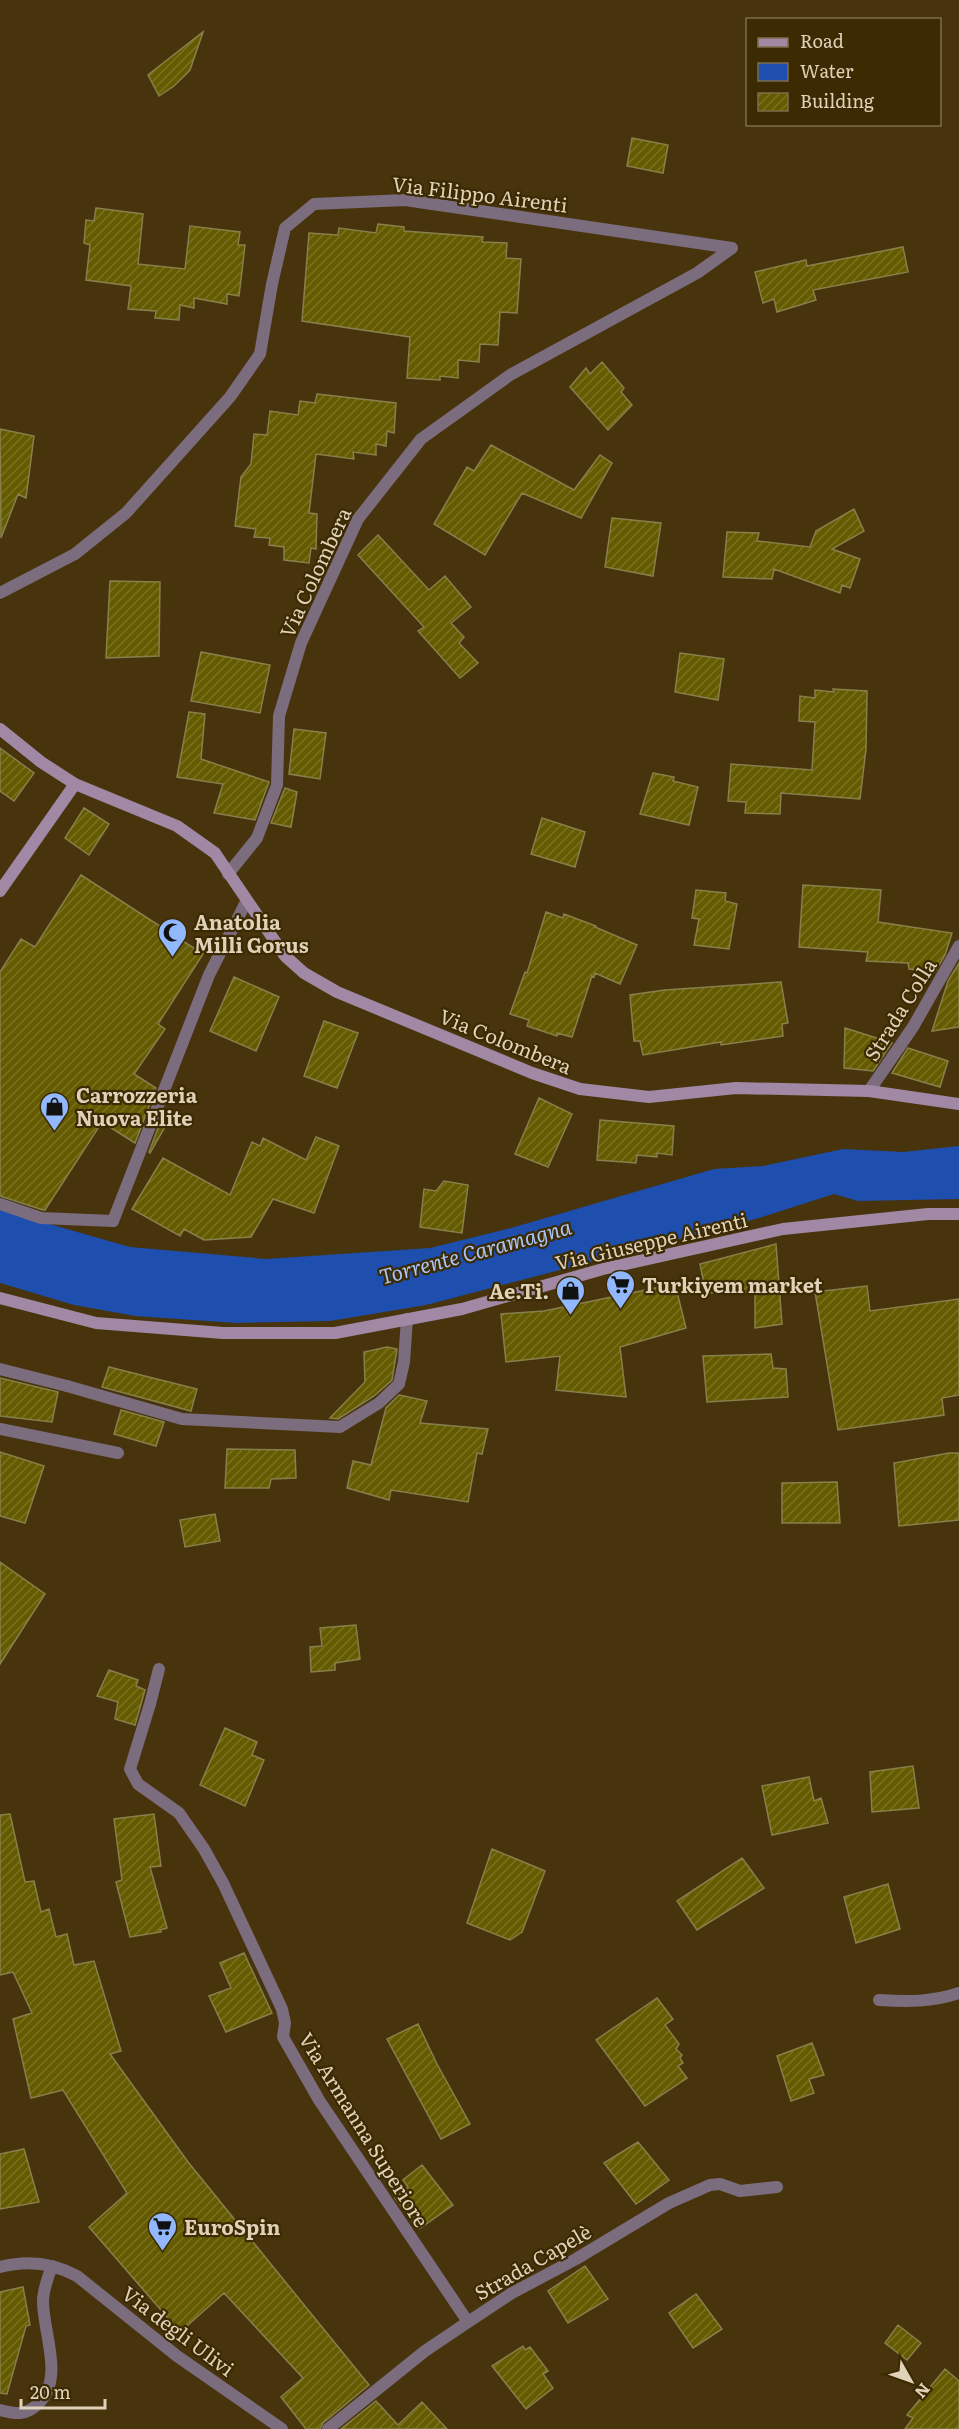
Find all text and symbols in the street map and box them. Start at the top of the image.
legend [746,18,941,126]
text: Road [800,27,844,54]
text: Water [800,57,854,84]
text: Building [800,87,875,114]
street label: Via Filippo Airenti [391,167,570,219]
street label: Via Colombera [271,502,357,642]
place label: Anatolia Milli Gorus [194,906,309,959]
mosque icon: Anatolia Milli Gorus [157,916,189,958]
street label: Strada Colla [856,952,943,1066]
street label: Via Colombera [435,1000,577,1080]
place label: Carrozzeria Nuova Elite [76,1079,198,1132]
shop icon: Carrozzeria Nuova Elite [39,1090,71,1132]
street label: Via Giuseppe Airenti [552,1203,750,1277]
water label: Torrente Caramagna [376,1209,574,1291]
supermarket icon: Turkiyem market [605,1268,637,1310]
place label: Turkiyem market [642,1269,823,1299]
shop icon: Ae.Ti. [554,1274,586,1316]
place label: Ae.Ti. [489,1275,549,1305]
street label: Via Armanna Superiore [293,2026,437,2232]
supermarket icon: EuroSpin [147,2210,179,2252]
place label: EuroSpin [184,2211,280,2241]
street label: Strada Capelè [468,2215,596,2307]
street label: Via degli Ulivi [116,2278,242,2383]
north arrow [881,2351,941,2411]
scale bar [21,2372,105,2410]
text: 20 m [30,2378,71,2405]
text: N [910,2378,937,2404]

